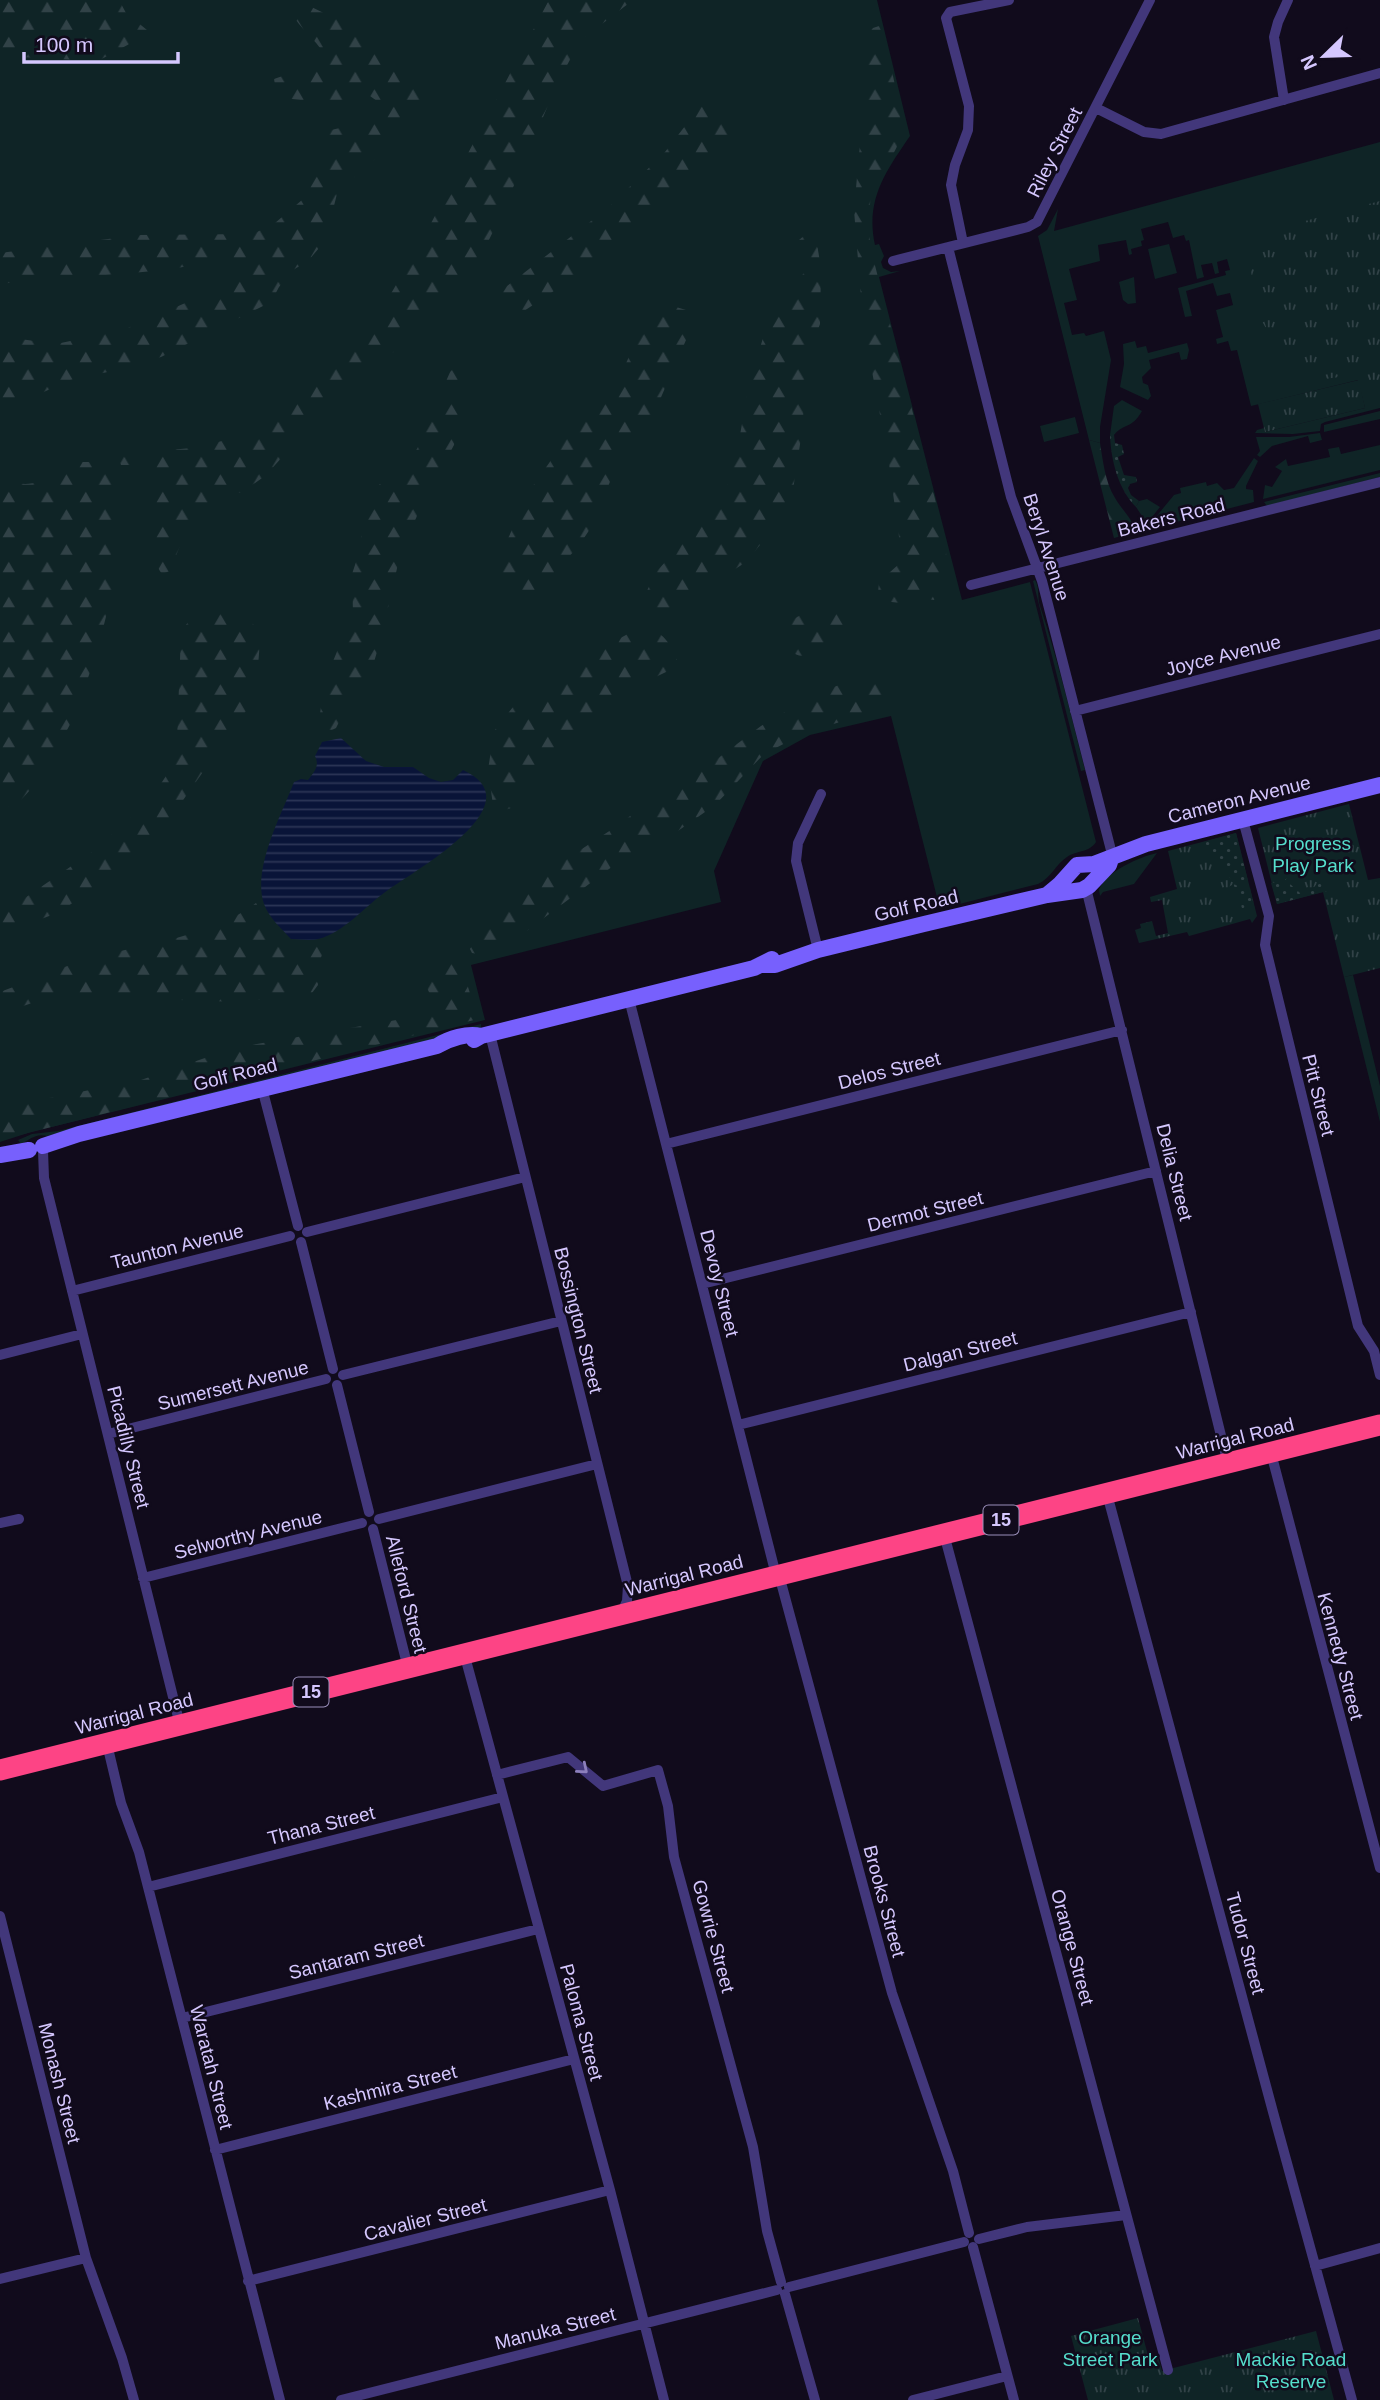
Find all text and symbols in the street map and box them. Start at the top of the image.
scale bar [24,21,178,65]
north arrow [1289,21,1359,91]
text: 100 m [35,33,93,56]
text: N [1296,52,1321,73]
street label: Riley Street [1023,103,1086,201]
street label: Beryl Avenue [1019,491,1074,603]
street label: Bakers Road [1115,494,1227,541]
street label: Joyce Avenue [1163,631,1283,680]
street label: Cameron Avenue [1166,772,1313,827]
park label: Progress Play Park [1272,833,1354,876]
street label: Golf Road [872,886,960,925]
street label: Delos Street [836,1047,943,1093]
street label: Pitt Street [1298,1052,1339,1139]
street label: Golf Road [191,1054,279,1095]
street label: Delia Street [1152,1121,1197,1224]
street label: Dermot Street [865,1187,986,1236]
street label: Taunton Avenue [109,1220,246,1273]
street label: Devoy Street [696,1227,743,1340]
street label: Bossington Street [550,1245,607,1396]
street label: Dalgan Street [901,1327,1020,1376]
street label: Sumersett Avenue [155,1357,311,1414]
street label: Picadilly Street [103,1384,154,1511]
street label: Warrigal Road [1174,1414,1296,1463]
street label: Selworthy Avenue [172,1506,324,1563]
road number: 15 [984,1506,1018,1534]
street label: Alleford Street [382,1533,431,1656]
street label: Warrigal Road [623,1551,745,1600]
street label: Kennedy Street [1313,1590,1368,1723]
road number: 15 [294,1678,328,1707]
street label: Warrigal Road [73,1689,195,1738]
one-way arrow [574,1761,587,1773]
street label: Thana Street [265,1802,378,1849]
street label: Brooks Street [859,1843,910,1960]
street label: Gowrie Street [688,1877,739,1996]
street label: Orange Street [1047,1887,1098,2008]
street label: Tudor Street [1222,1890,1269,1997]
street label: Santaram Street [286,1929,426,1983]
street label: Paloma Street [556,1961,607,2084]
street label: Waratah Street [186,2003,237,2132]
street label: Monash Street [34,2021,85,2146]
street label: Kashmira Street [321,2061,459,2114]
street label: Cavalier Street [362,2194,489,2245]
street label: Manuka Street [493,2303,618,2354]
park label: Orange Street Park [1062,2327,1158,2370]
park label: Mackie Road Reserve [1236,2349,1346,2392]

